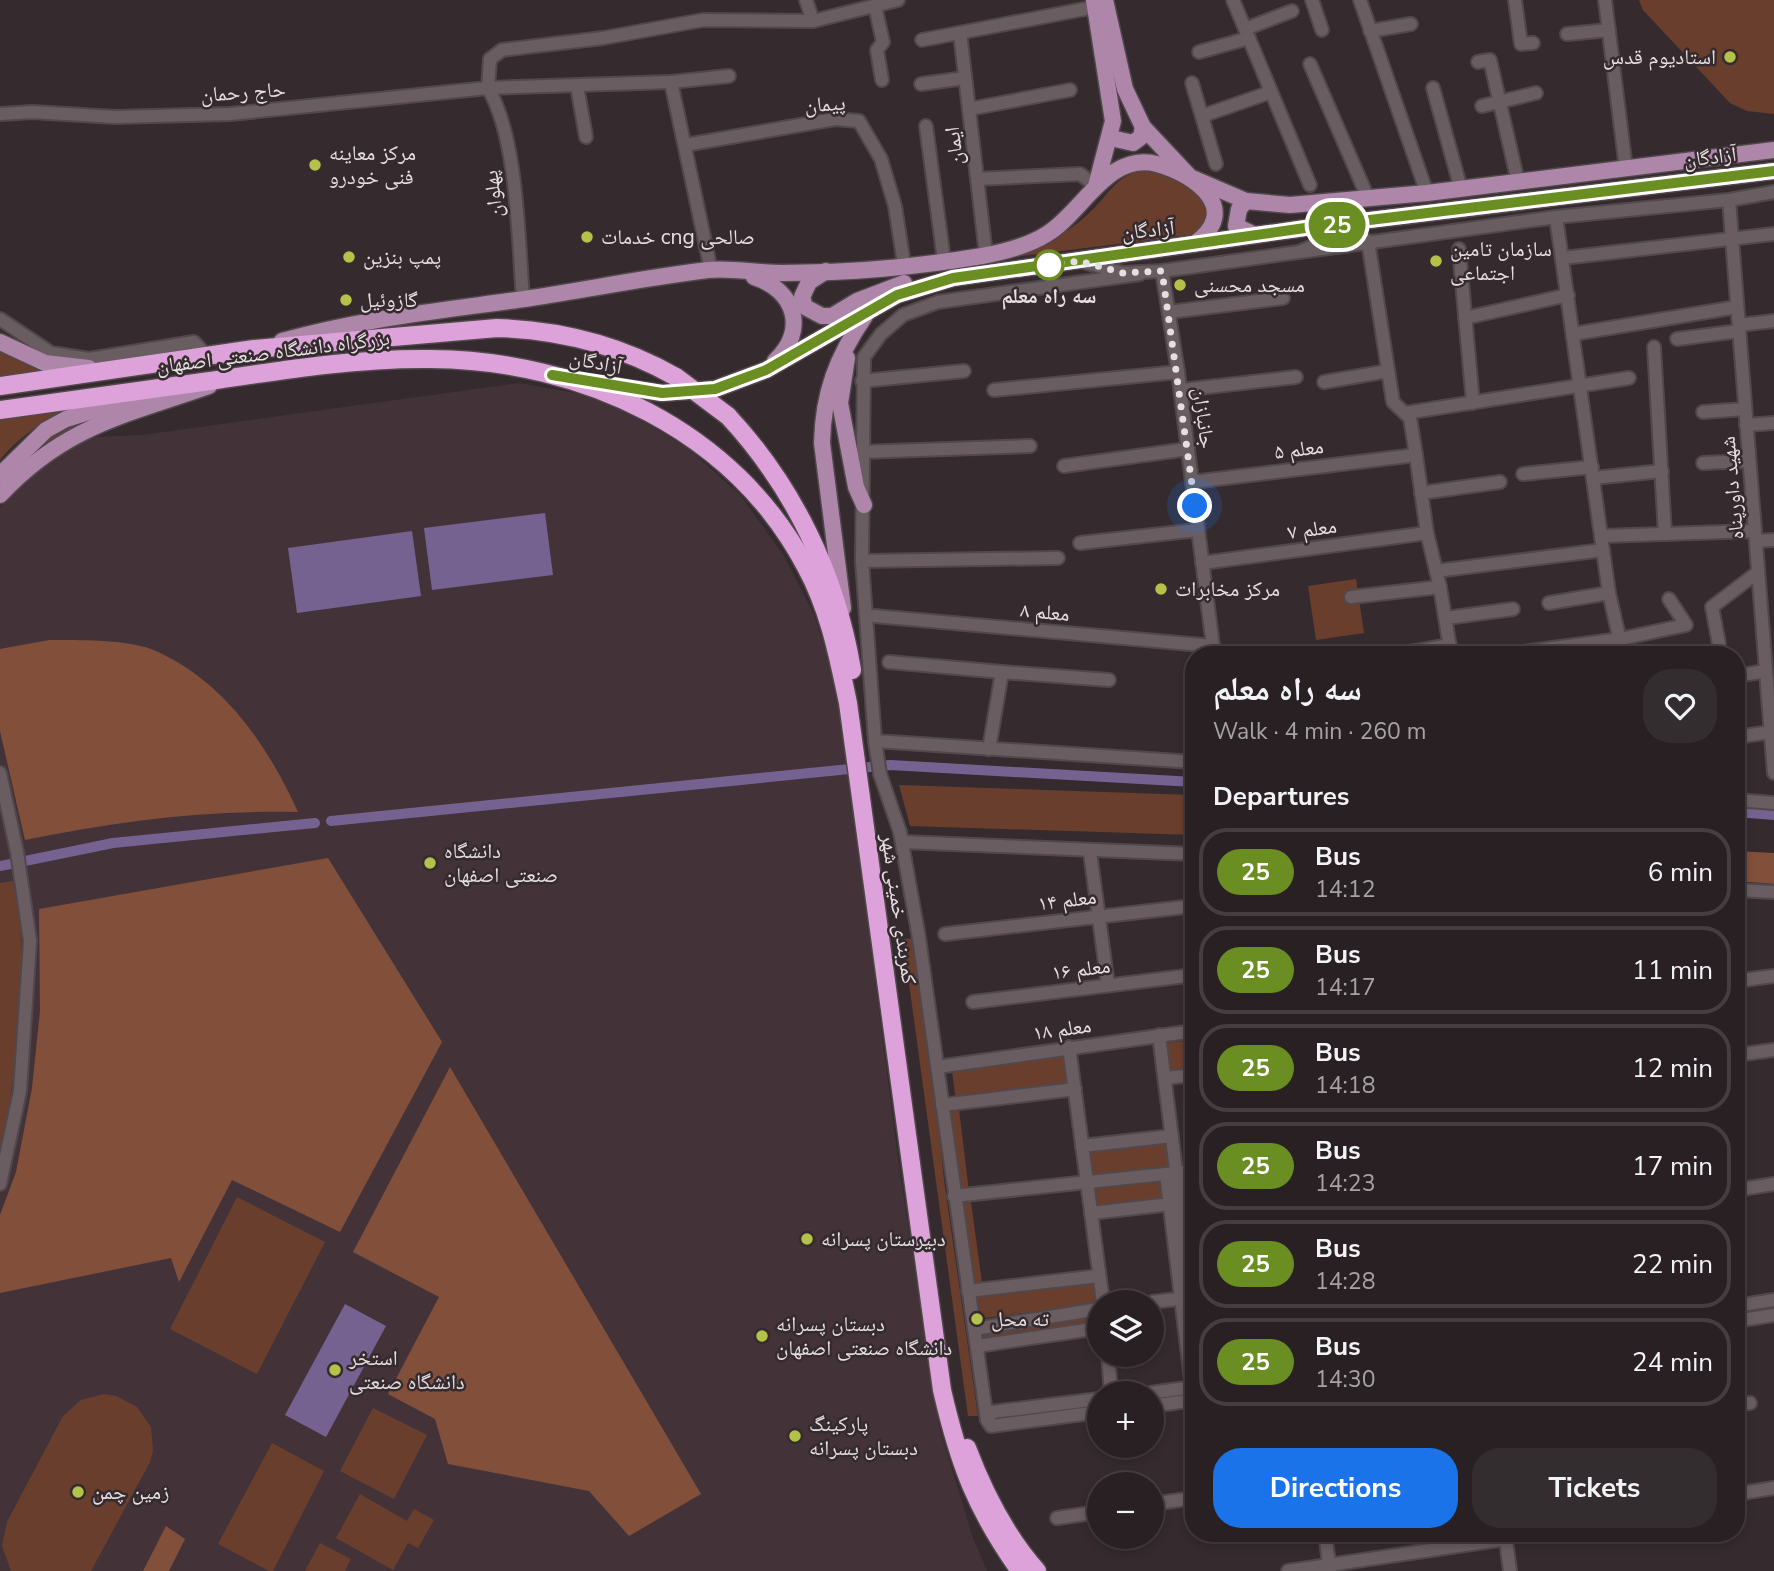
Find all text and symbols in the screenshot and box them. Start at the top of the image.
place label: استادیوم قدس [1603,43,1716,71]
marker: استادیوم قدس [1722,49,1738,65]
street label: حاج رحمان [200,75,286,109]
street label: پیمان [804,89,846,119]
street label: ایمان [938,125,970,167]
place label: مرکز معاینه فنی خودرو [329,139,416,191]
street label: آزادگان [1682,140,1739,174]
marker: مرکز معاینه فنی خودرو [307,157,323,173]
street label: پهلوان [476,169,510,219]
line badge: 25 [1306,202,1368,248]
text: 25 [1323,209,1351,241]
street label: آزادگان [1120,213,1177,247]
place label: خدمات cng صالحی [601,223,755,251]
marker: خدمات cng صالحی [579,229,595,245]
place label: سازمان تامین اجتماعی [1450,235,1552,287]
place label: پمپ بنزین [363,243,441,271]
marker: پمپ بنزین [341,249,357,265]
marker: سه راه معلم [1034,250,1064,280]
marker: سازمان تامین اجتماعی [1428,253,1444,269]
place label: مسجد محسنی [1194,271,1305,299]
marker: مسجد محسنی [1172,277,1188,293]
place label: سه راه معلم [1002,282,1096,310]
place label: گازوئیل [360,286,418,314]
marker: گازوئیل [338,292,354,308]
street label: بزرگراه دانشگاه صنعتی اصفهان [155,324,391,380]
street label: آزادگان [567,343,625,381]
street label: جانبازان [1186,386,1222,450]
street label: معلم ۵ [1273,432,1325,466]
street label: شهید داورپناه [1714,435,1750,541]
your location [1177,488,1212,523]
street label: معلم ۷ [1286,512,1338,546]
place label: مرکز مخابرات [1175,575,1280,603]
marker: مرکز مخابرات [1153,581,1169,597]
street label: معلم ۸ [1019,596,1071,628]
text: سه راه معلم [1213,667,1362,712]
button: heart [1643,669,1717,743]
text: Walk · 4 min · 260 m [1213,716,1426,747]
text: Departures [1213,779,1349,814]
street label: کمربندی خمینی شهر [874,831,923,986]
place label: دانشگاه صنعتی اصفهان [444,837,558,889]
text: Bus [1315,839,1361,874]
marker: دانشگاه صنعتی اصفهان [422,855,438,871]
text: 6 min [1648,855,1713,890]
text: 25 [1241,856,1270,888]
text: 14:12 [1315,874,1375,905]
street label: معلم ۱۴ [1036,883,1098,917]
text: Bus [1315,937,1361,972]
street label: معلم ۱۶ [1050,952,1112,986]
text: 11 min [1632,953,1713,988]
text: 25 [1241,954,1270,986]
text: 14:17 [1315,972,1375,1003]
street label: معلم ۱۸ [1031,1011,1093,1047]
text: Bus [1315,1035,1361,1070]
text: 12 min [1632,1051,1713,1086]
text: 25 [1241,1052,1270,1084]
text: 14:18 [1315,1070,1375,1101]
text: Bus [1315,1133,1361,1168]
text: 17 min [1632,1149,1713,1184]
text: 25 [1241,1150,1270,1182]
text: 14:23 [1315,1168,1375,1199]
place label: دبیرستان پسرانه [821,1225,946,1253]
marker: دبیرستان پسرانه [799,1231,815,1247]
text: Bus [1315,1231,1361,1266]
text: 22 min [1632,1247,1713,1282]
text: 25 [1241,1248,1270,1280]
text: 14:28 [1315,1266,1375,1297]
map controls [1087,1290,1164,1549]
button: layers [1087,1290,1164,1367]
place label: ته محل [991,1305,1049,1333]
place label: دبستان پسرانه دانشگاه صنعتی اصفهان [776,1310,952,1362]
marker: ته محل [969,1311,985,1327]
marker: دبستان پسرانه دانشگاه صنعتی اصفهان [754,1328,770,1344]
text: Bus [1315,1329,1361,1364]
place label: استخر دانشگاه صنعتی [348,1344,465,1396]
text: 24 min [1632,1345,1713,1380]
text: 25 [1241,1346,1270,1378]
marker: استخر دانشگاه صنعتی [327,1362,343,1378]
text: 14:30 [1315,1364,1375,1395]
button: + [1087,1381,1164,1458]
place label: پارکینگ دبستان پسرانه [809,1410,918,1462]
marker: پارکینگ دبستان پسرانه [787,1428,803,1444]
button: Directions [1213,1448,1458,1528]
button: Tickets [1472,1448,1717,1528]
button: − [1087,1472,1164,1549]
place label: زمین چمن [92,1478,169,1506]
marker: زمین چمن [70,1484,86,1500]

